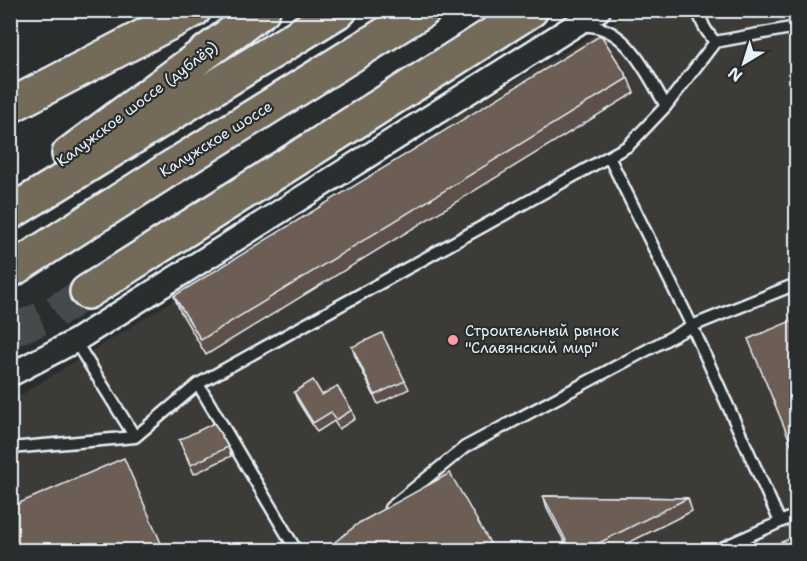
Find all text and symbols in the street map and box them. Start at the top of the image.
north arrow [714,33,774,93]
street label: Калужское шоссе (дублёр) [53,38,221,170]
text: N [724,62,747,87]
street label: Калужское шоссе [156,97,276,181]
place label: Строительный рынок "Славянский мир" [465,321,619,358]
marker: Строительный рынок "Славянский мир" [446,333,460,347]

